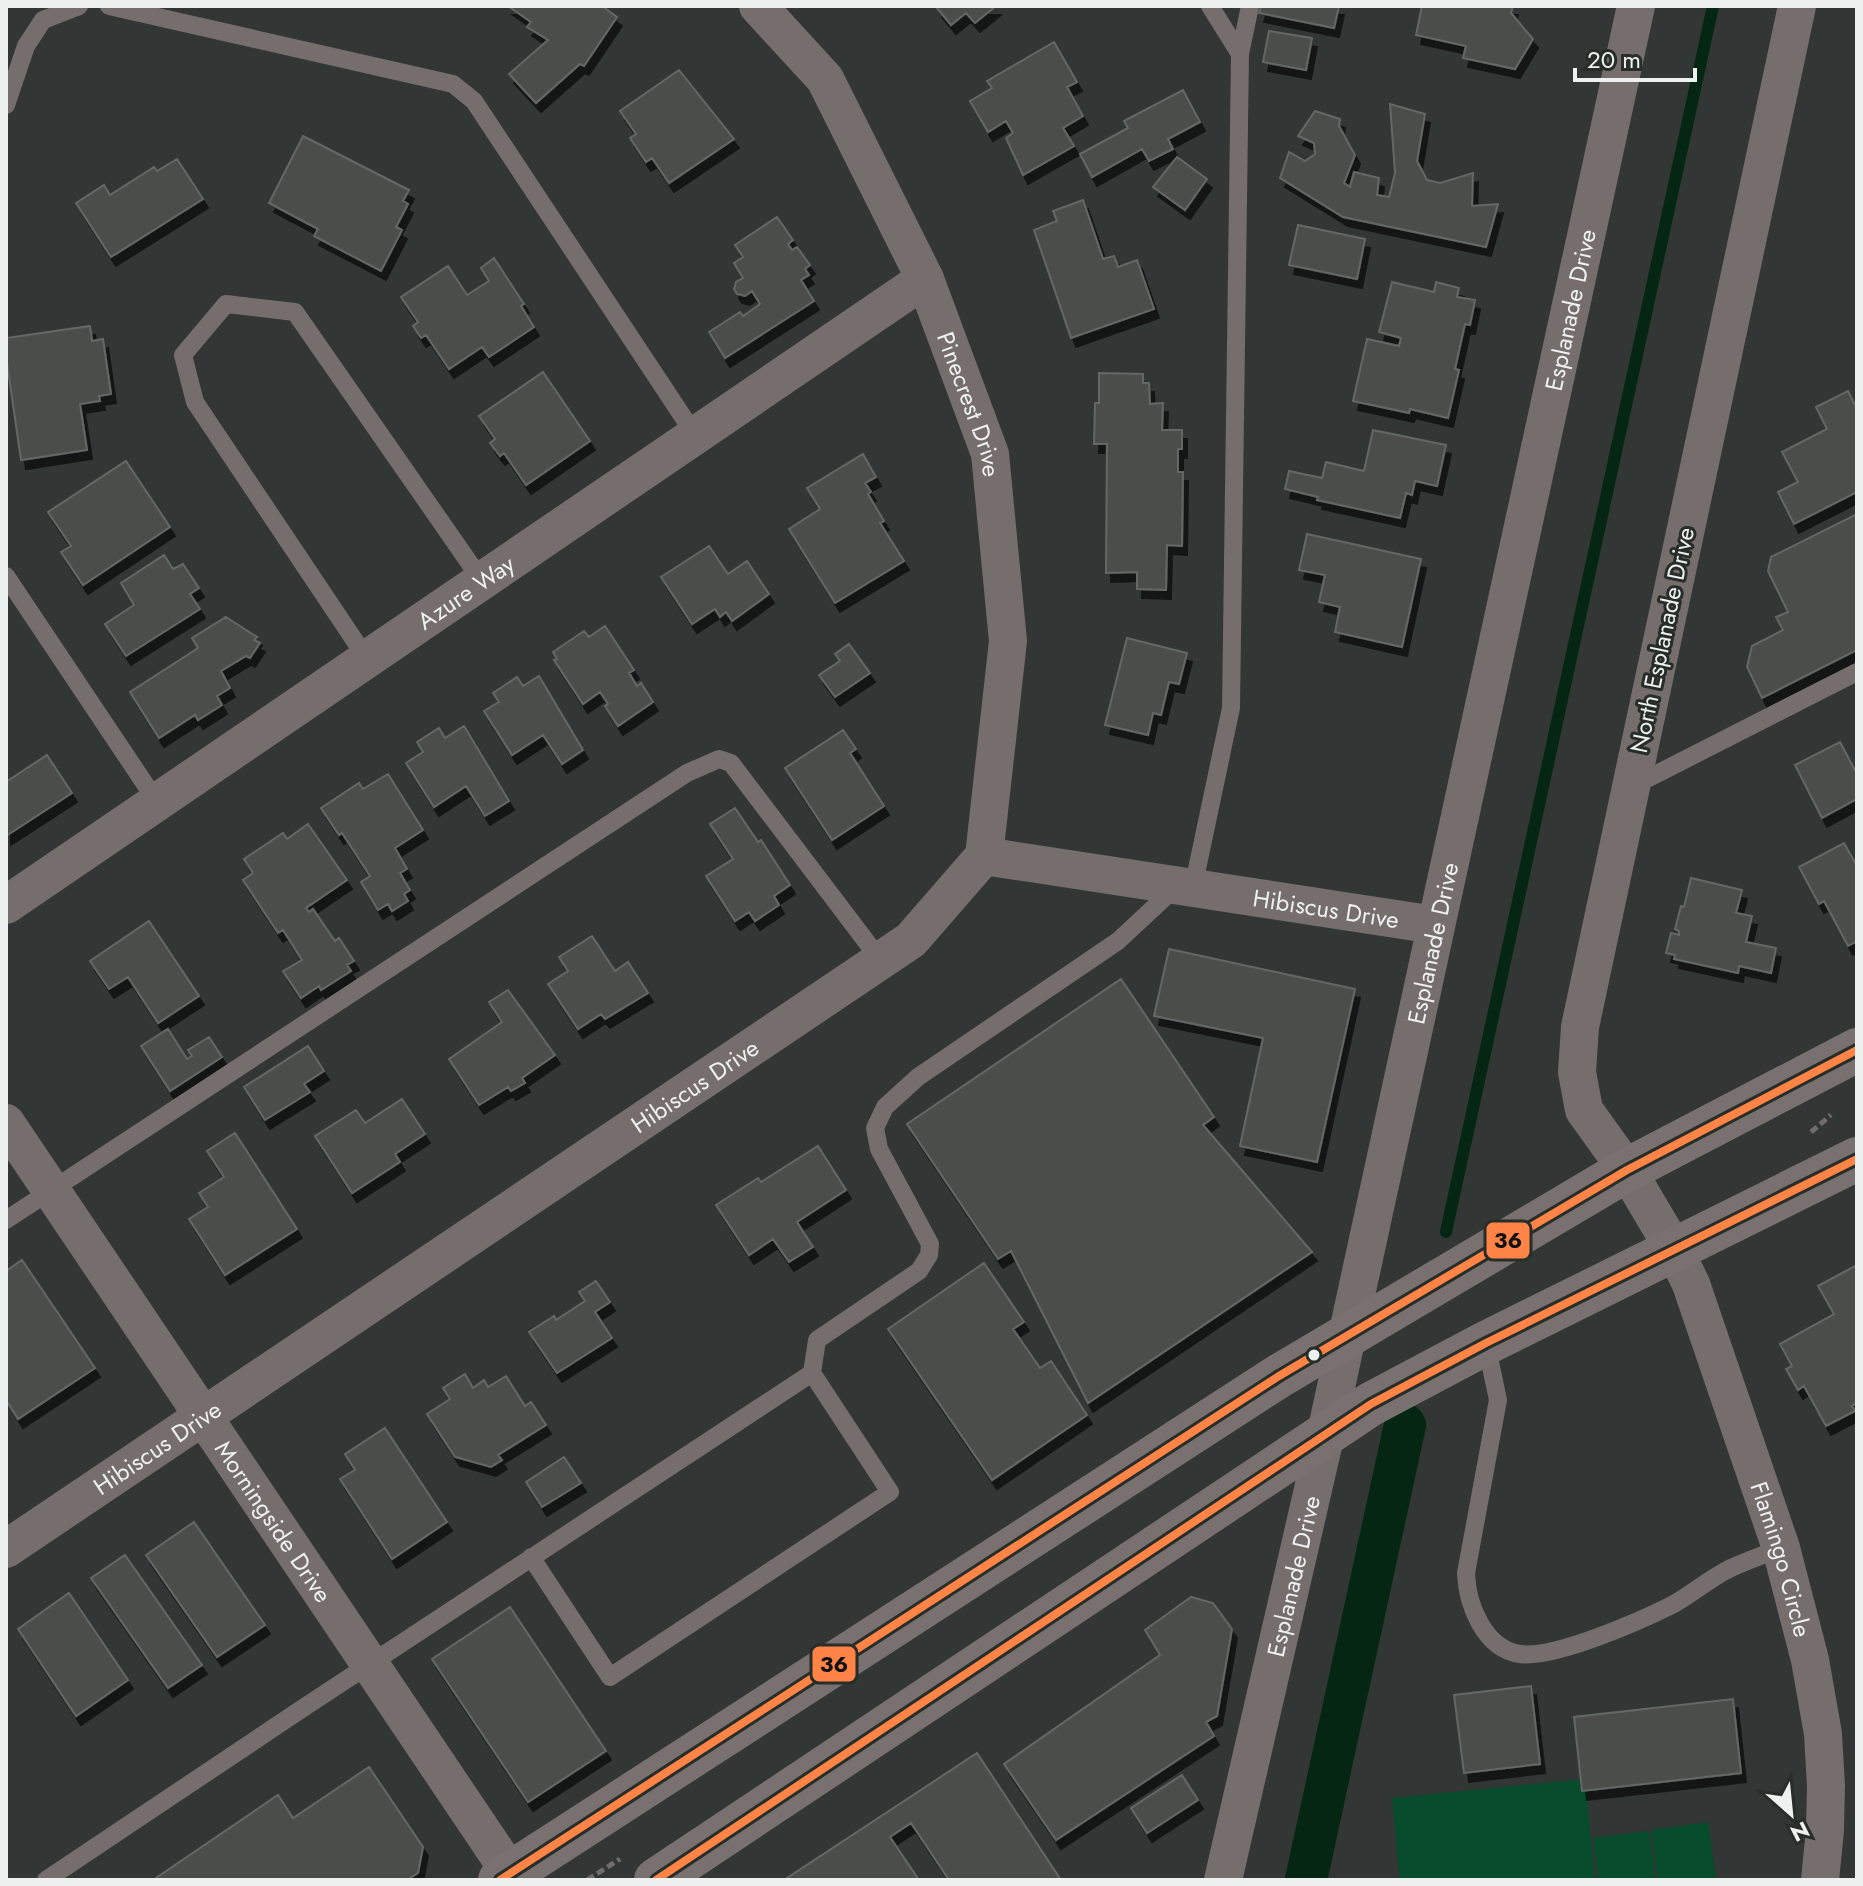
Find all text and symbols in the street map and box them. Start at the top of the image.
scale bar [1575,32,1695,82]
text: 20 m [1587,42,1641,77]
street label: Esplanade Drive [1535,226,1605,394]
street label: Pinecrest Drive [929,327,1010,478]
street label: North Esplanade Drive [1621,524,1703,756]
street label: Azure Way [410,546,522,638]
street label: Esplanade Drive [1398,859,1467,1027]
street label: Hibiscus Drive [1250,880,1401,937]
street label: Hibiscus Drive [624,1030,766,1141]
line badge: 36 [1485,1221,1531,1260]
text: 36 [1494,1224,1522,1256]
unlabelled marker [1306,1347,1322,1363]
street label: Hibiscus Drive [86,1392,228,1503]
street label: Morningside Drive [207,1433,341,1609]
street label: Flamingo Circle [1742,1477,1821,1641]
street label: Esplanade Drive [1258,1492,1329,1660]
line badge: 36 [811,1645,857,1683]
text: 36 [820,1648,848,1680]
north arrow [1751,1774,1831,1854]
text: N [1785,1814,1815,1850]

